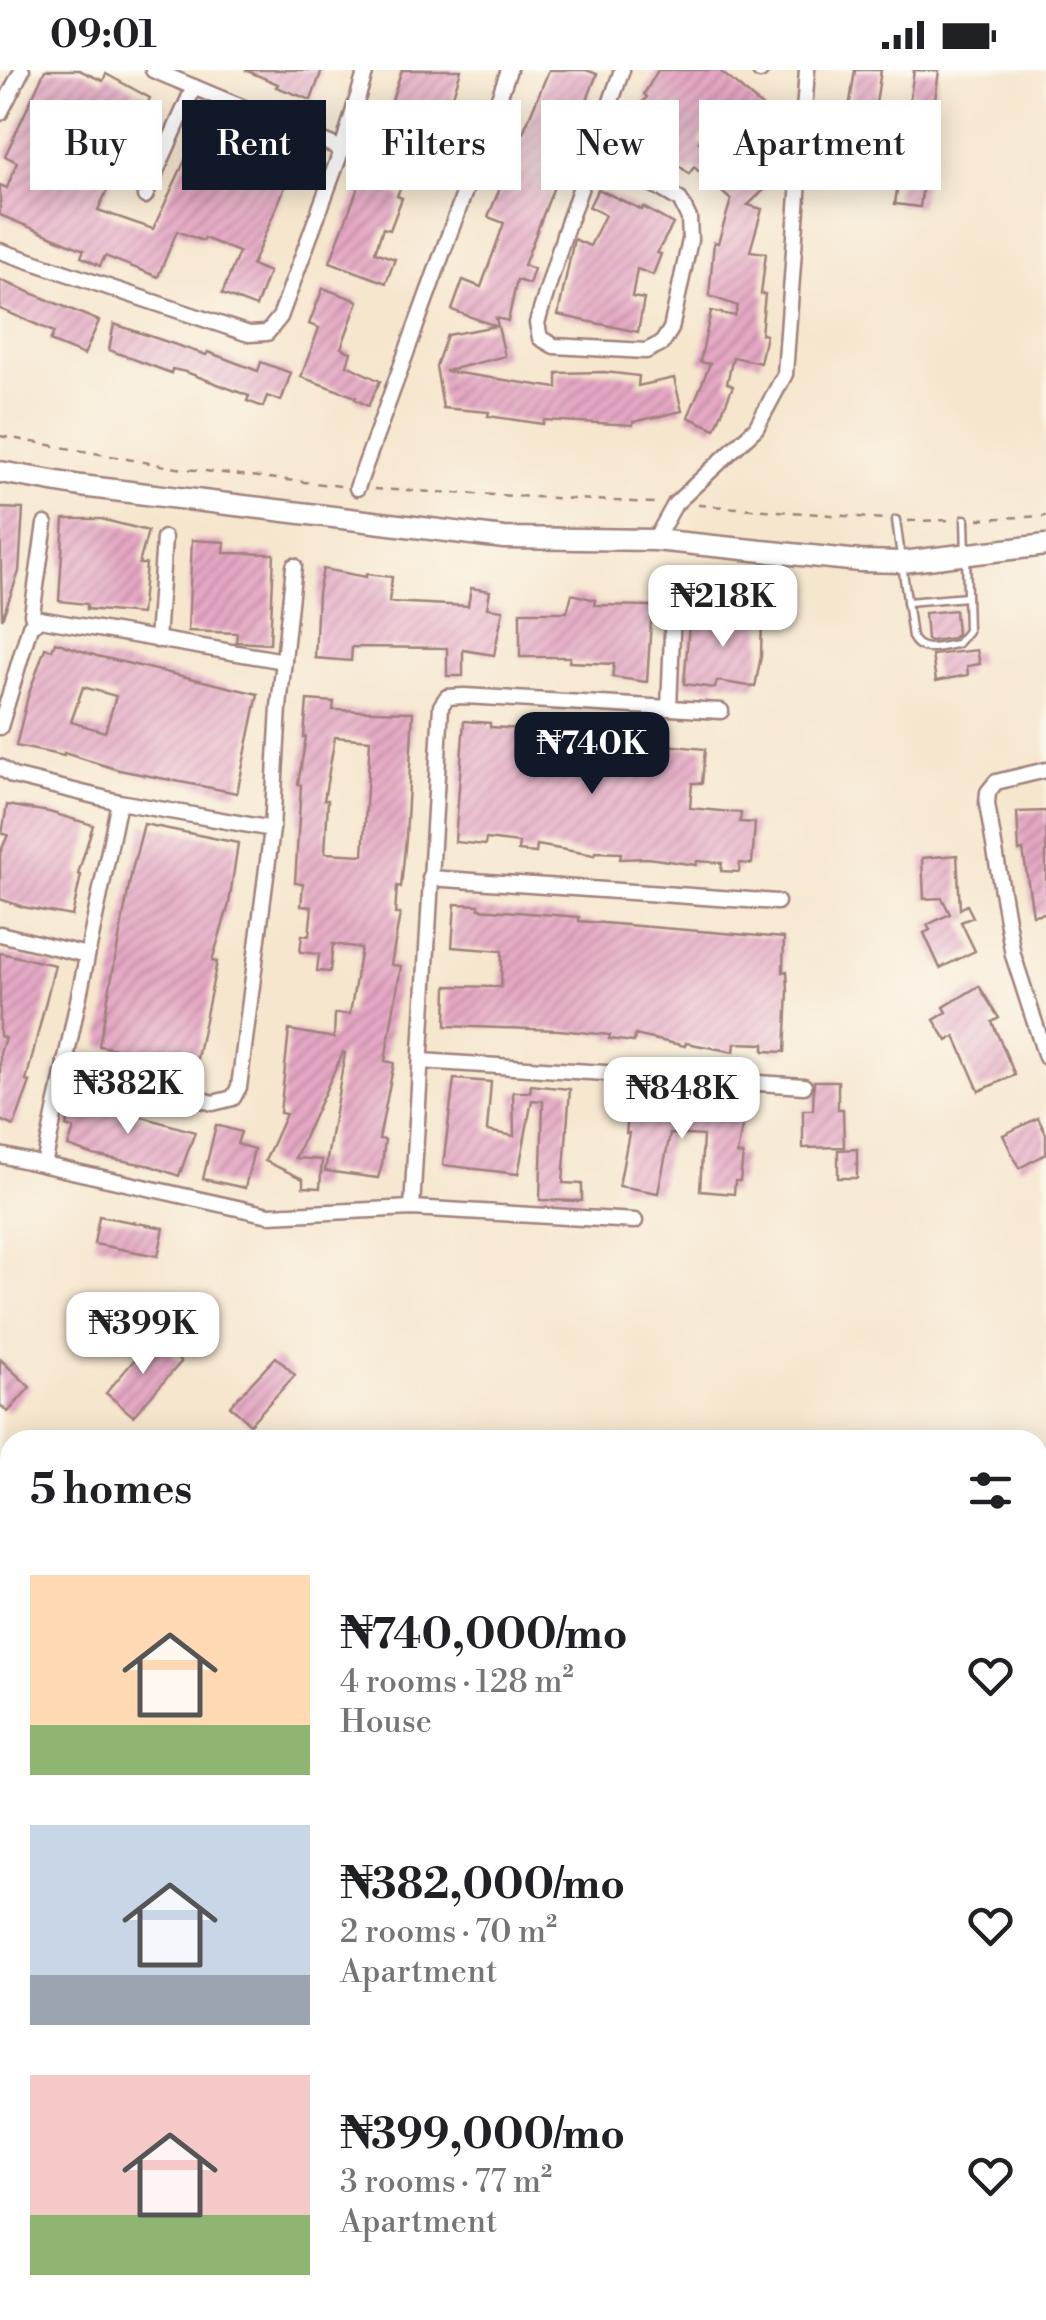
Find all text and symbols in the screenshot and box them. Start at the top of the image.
text: 09:01 [50,12,157,59]
chip: Buy [30,100,162,190]
chip: Rent [182,100,326,190]
chip: Filters [346,100,521,190]
chip: New [541,100,679,190]
chip: Apartment [699,100,941,190]
pin: ₦218K [653,565,793,650]
text: ₦218K [670,577,776,617]
pin: ₦740K [522,712,662,797]
text: ₦740K [536,724,648,764]
pin: ₦382K [58,1052,198,1137]
pin: ₦848K [612,1057,752,1142]
text: ₦382K [73,1064,183,1104]
text: ₦848K [626,1069,738,1109]
pin: ₦399K [73,1292,213,1377]
text: ₦399K [88,1304,198,1344]
icon: filters [963,1463,1018,1518]
text: 5 homes [30,1464,192,1517]
text: ₦740,000/mo [340,1609,627,1662]
icon: home [110,1615,230,1735]
icon: heart [963,1648,1018,1703]
text: 4 rooms · 128 m² [340,1662,574,1702]
text: House [340,1702,432,1742]
text: ₦382,000/mo [340,1859,625,1912]
icon: home [110,1865,230,1985]
icon: heart [963,1898,1018,1953]
text: 2 rooms · 70 m² [340,1912,557,1952]
text: Apartment [340,1952,497,1992]
text: ₦399,000/mo [340,2109,625,2162]
icon: home [110,2115,230,2235]
icon: heart [963,2148,1018,2203]
text: 3 rooms · 77 m² [340,2162,552,2202]
text: Apartment [340,2202,497,2242]

